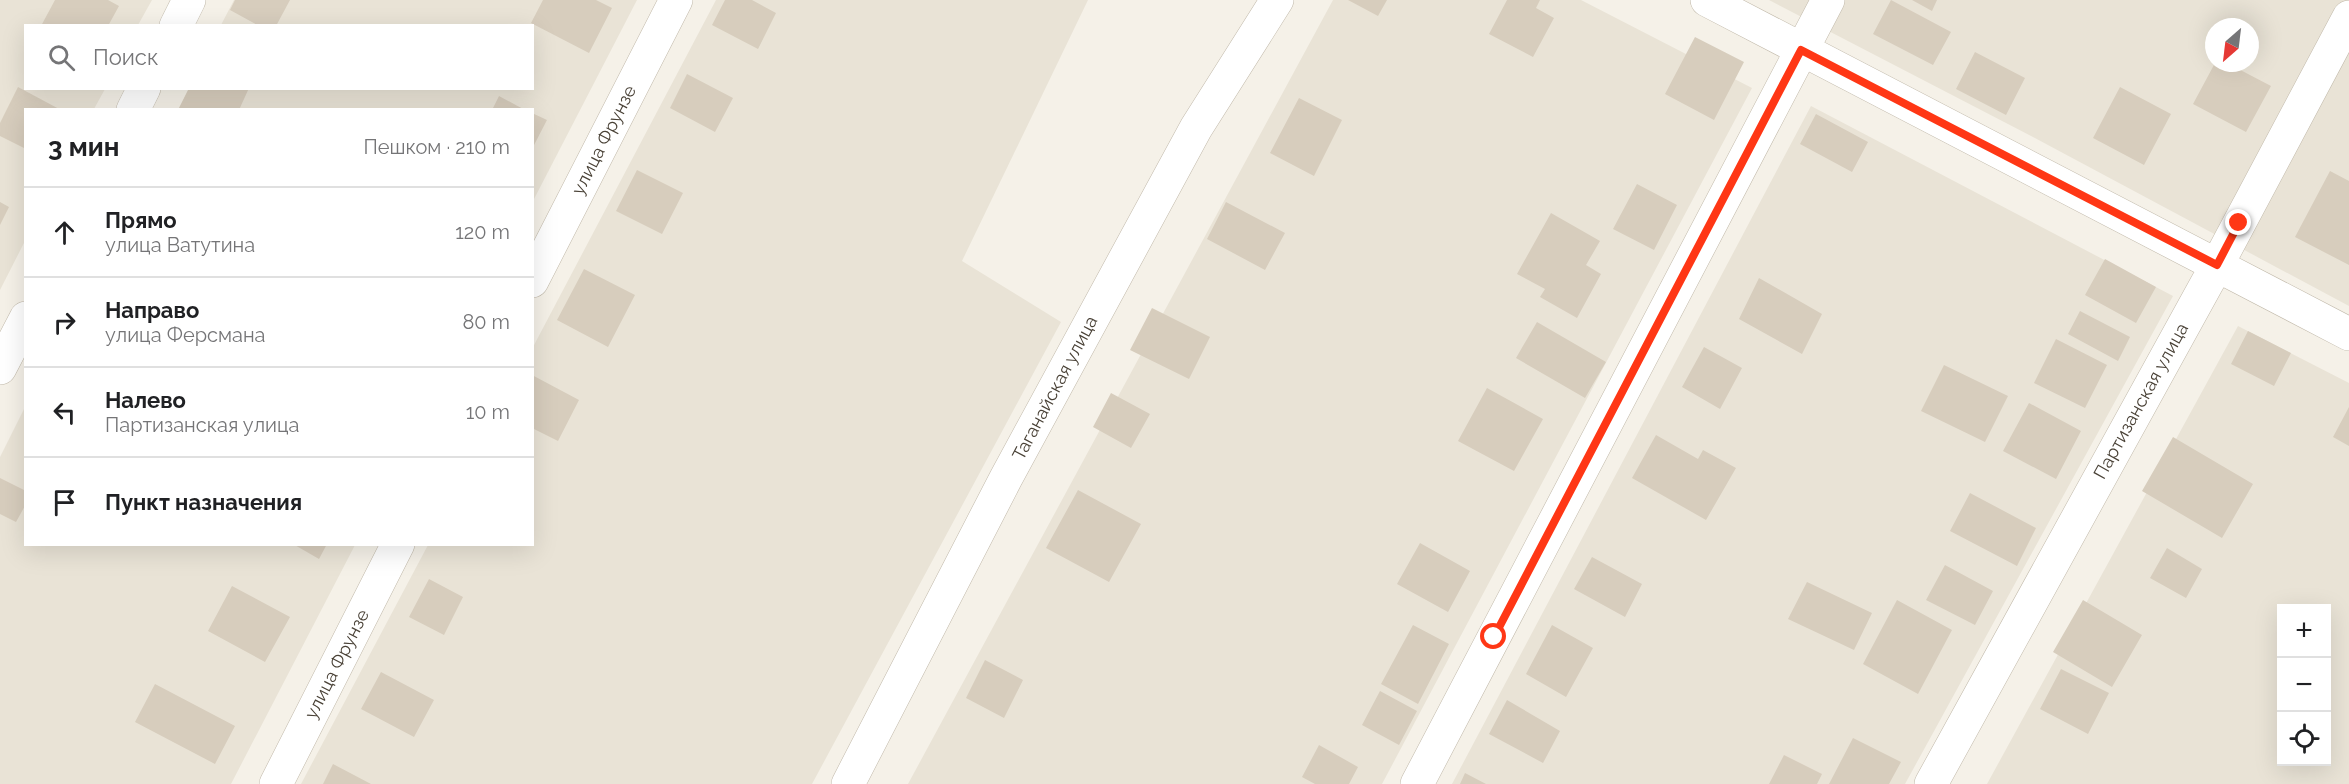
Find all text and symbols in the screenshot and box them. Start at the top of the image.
north arrow [2205,18,2259,72]
search box [24,24,534,90]
icon: search [45,41,78,74]
text: Поиск [93,44,158,70]
street label: улица Фрунзе [567,81,640,198]
text: 3 мин [48,132,119,162]
text: Пешком · 210 m [364,135,510,159]
text: Прямо [105,207,177,233]
route end [2225,209,2251,235]
icon: ahead [48,216,81,249]
text: 120 m [455,220,510,244]
text: улица Ватутина [105,233,255,257]
text: Направо [105,297,199,323]
icon: right [48,306,81,339]
text: 80 m [462,310,510,334]
street label: Таганайская улица [1008,312,1101,463]
street label: Партизанская улица [2089,319,2192,482]
text: улица Ферсмана [105,323,265,347]
text: Налево [105,387,186,413]
icon: left [48,396,81,429]
text: 10 m [466,400,510,424]
text: Партизанская улица [105,413,299,437]
icon: arrive [48,486,81,519]
text: Пункт назначения [105,489,302,515]
map controls [2277,604,2331,766]
button: + [2277,604,2331,658]
street label: улица Фрунзе [300,605,373,722]
route start [1480,623,1506,649]
button: − [2277,658,2331,712]
button: locate [2277,712,2331,766]

